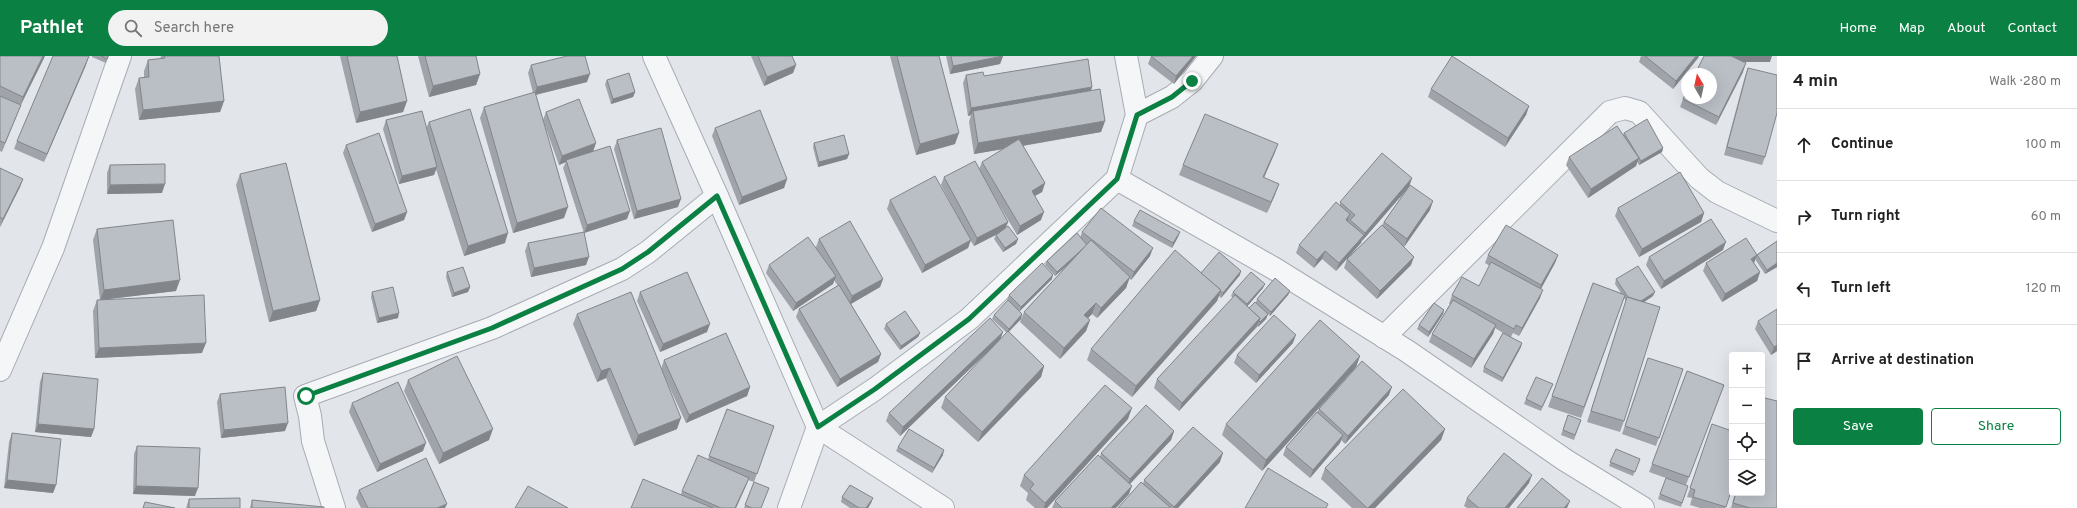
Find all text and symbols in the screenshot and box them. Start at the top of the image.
search box [108,10,388,46]
text: Pathlet [20,16,84,40]
icon: search [122,17,144,39]
text: Search here [154,19,234,38]
text: Home [1840,20,1877,37]
text: Map [1899,20,1925,37]
text: About [1947,20,1986,37]
text: Contact [2008,20,2057,37]
north arrow [1681,68,1717,104]
text: 4 min [1793,71,1838,93]
route end [1183,72,1201,90]
text: Walk · 280 m [1989,74,2061,90]
icon: ahead [1793,134,1815,156]
text: Continue [1831,135,1893,154]
text: 100 m [2025,137,2061,153]
icon: right [1793,206,1815,228]
text: Turn right [1831,207,1900,226]
text: 60 m [2031,209,2061,225]
icon: left [1793,278,1815,300]
text: Turn left [1831,279,1891,298]
text: 120 m [2026,281,2061,297]
icon: arrive [1793,350,1815,372]
text: Arrive at destination [1831,351,1974,370]
map controls [1729,352,1765,496]
button: + [1729,352,1765,388]
route start [297,387,315,405]
button: − [1729,388,1765,424]
button: Save [1793,408,1923,445]
button: Share [1931,408,2061,445]
button: locate [1729,424,1765,460]
button: layers [1729,460,1765,496]

